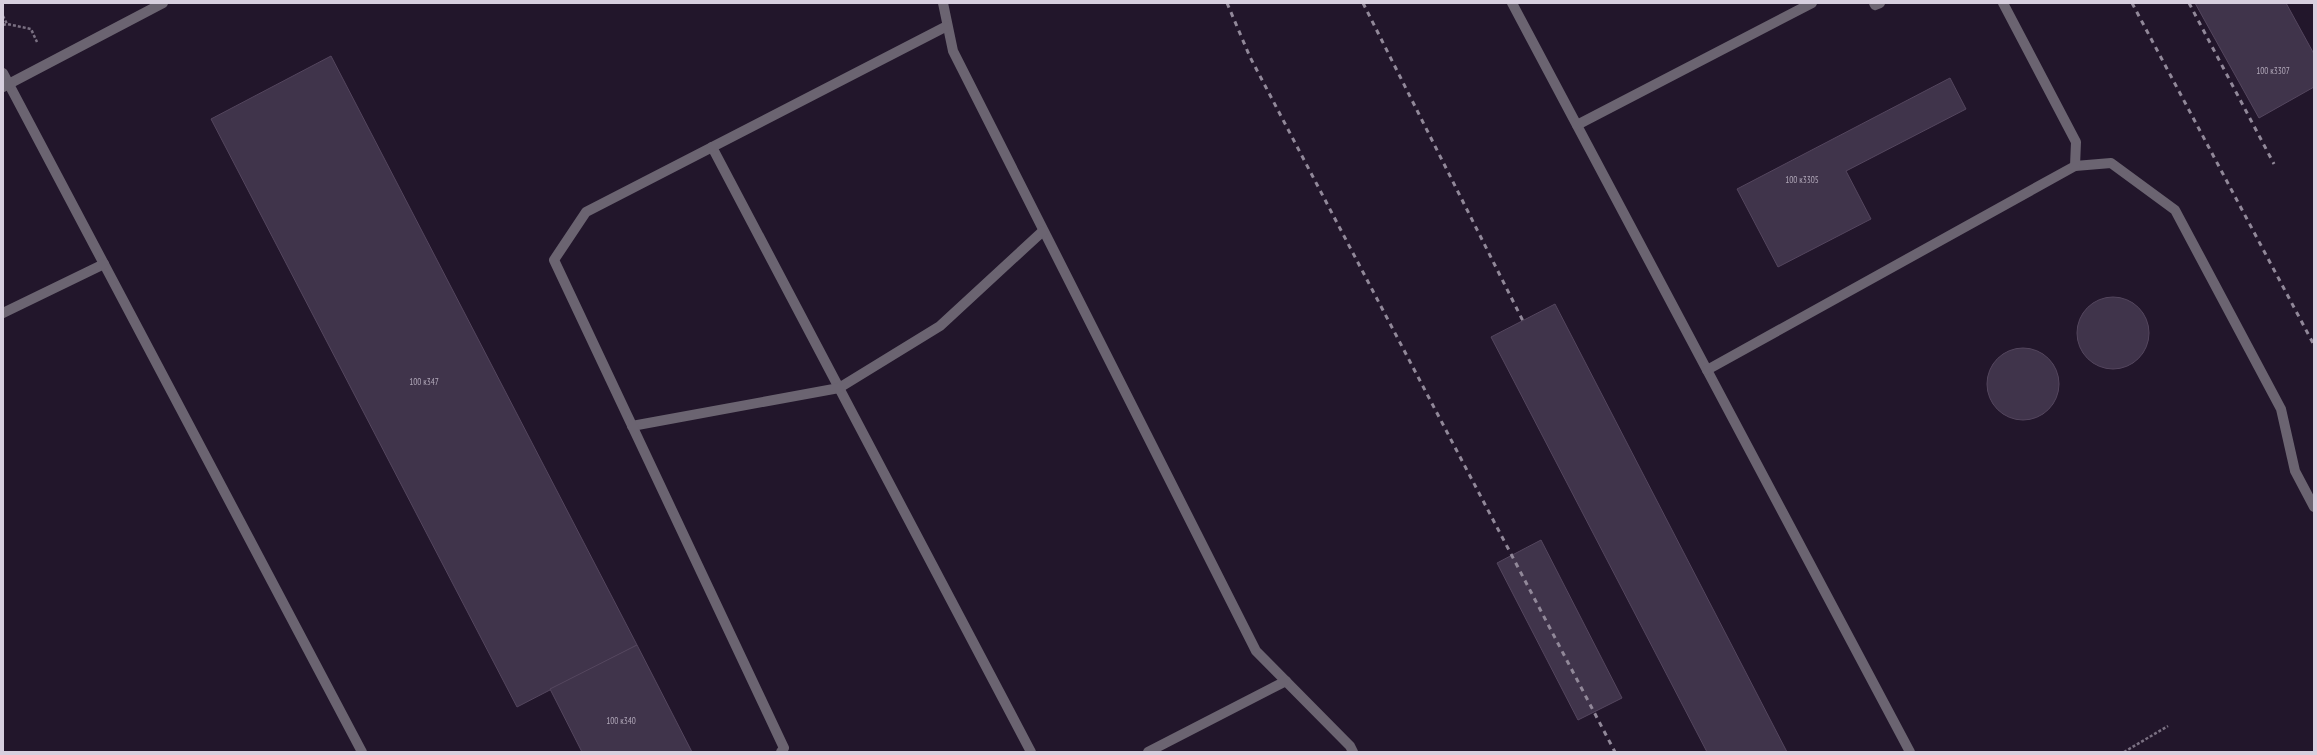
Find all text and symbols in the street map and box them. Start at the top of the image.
house number: 100 к3307 [2256,65,2290,76]
house number: 100 к3305 [1785,174,1819,185]
house number: 100 к347 [409,376,439,387]
house number: 100 к340 [606,715,636,726]

